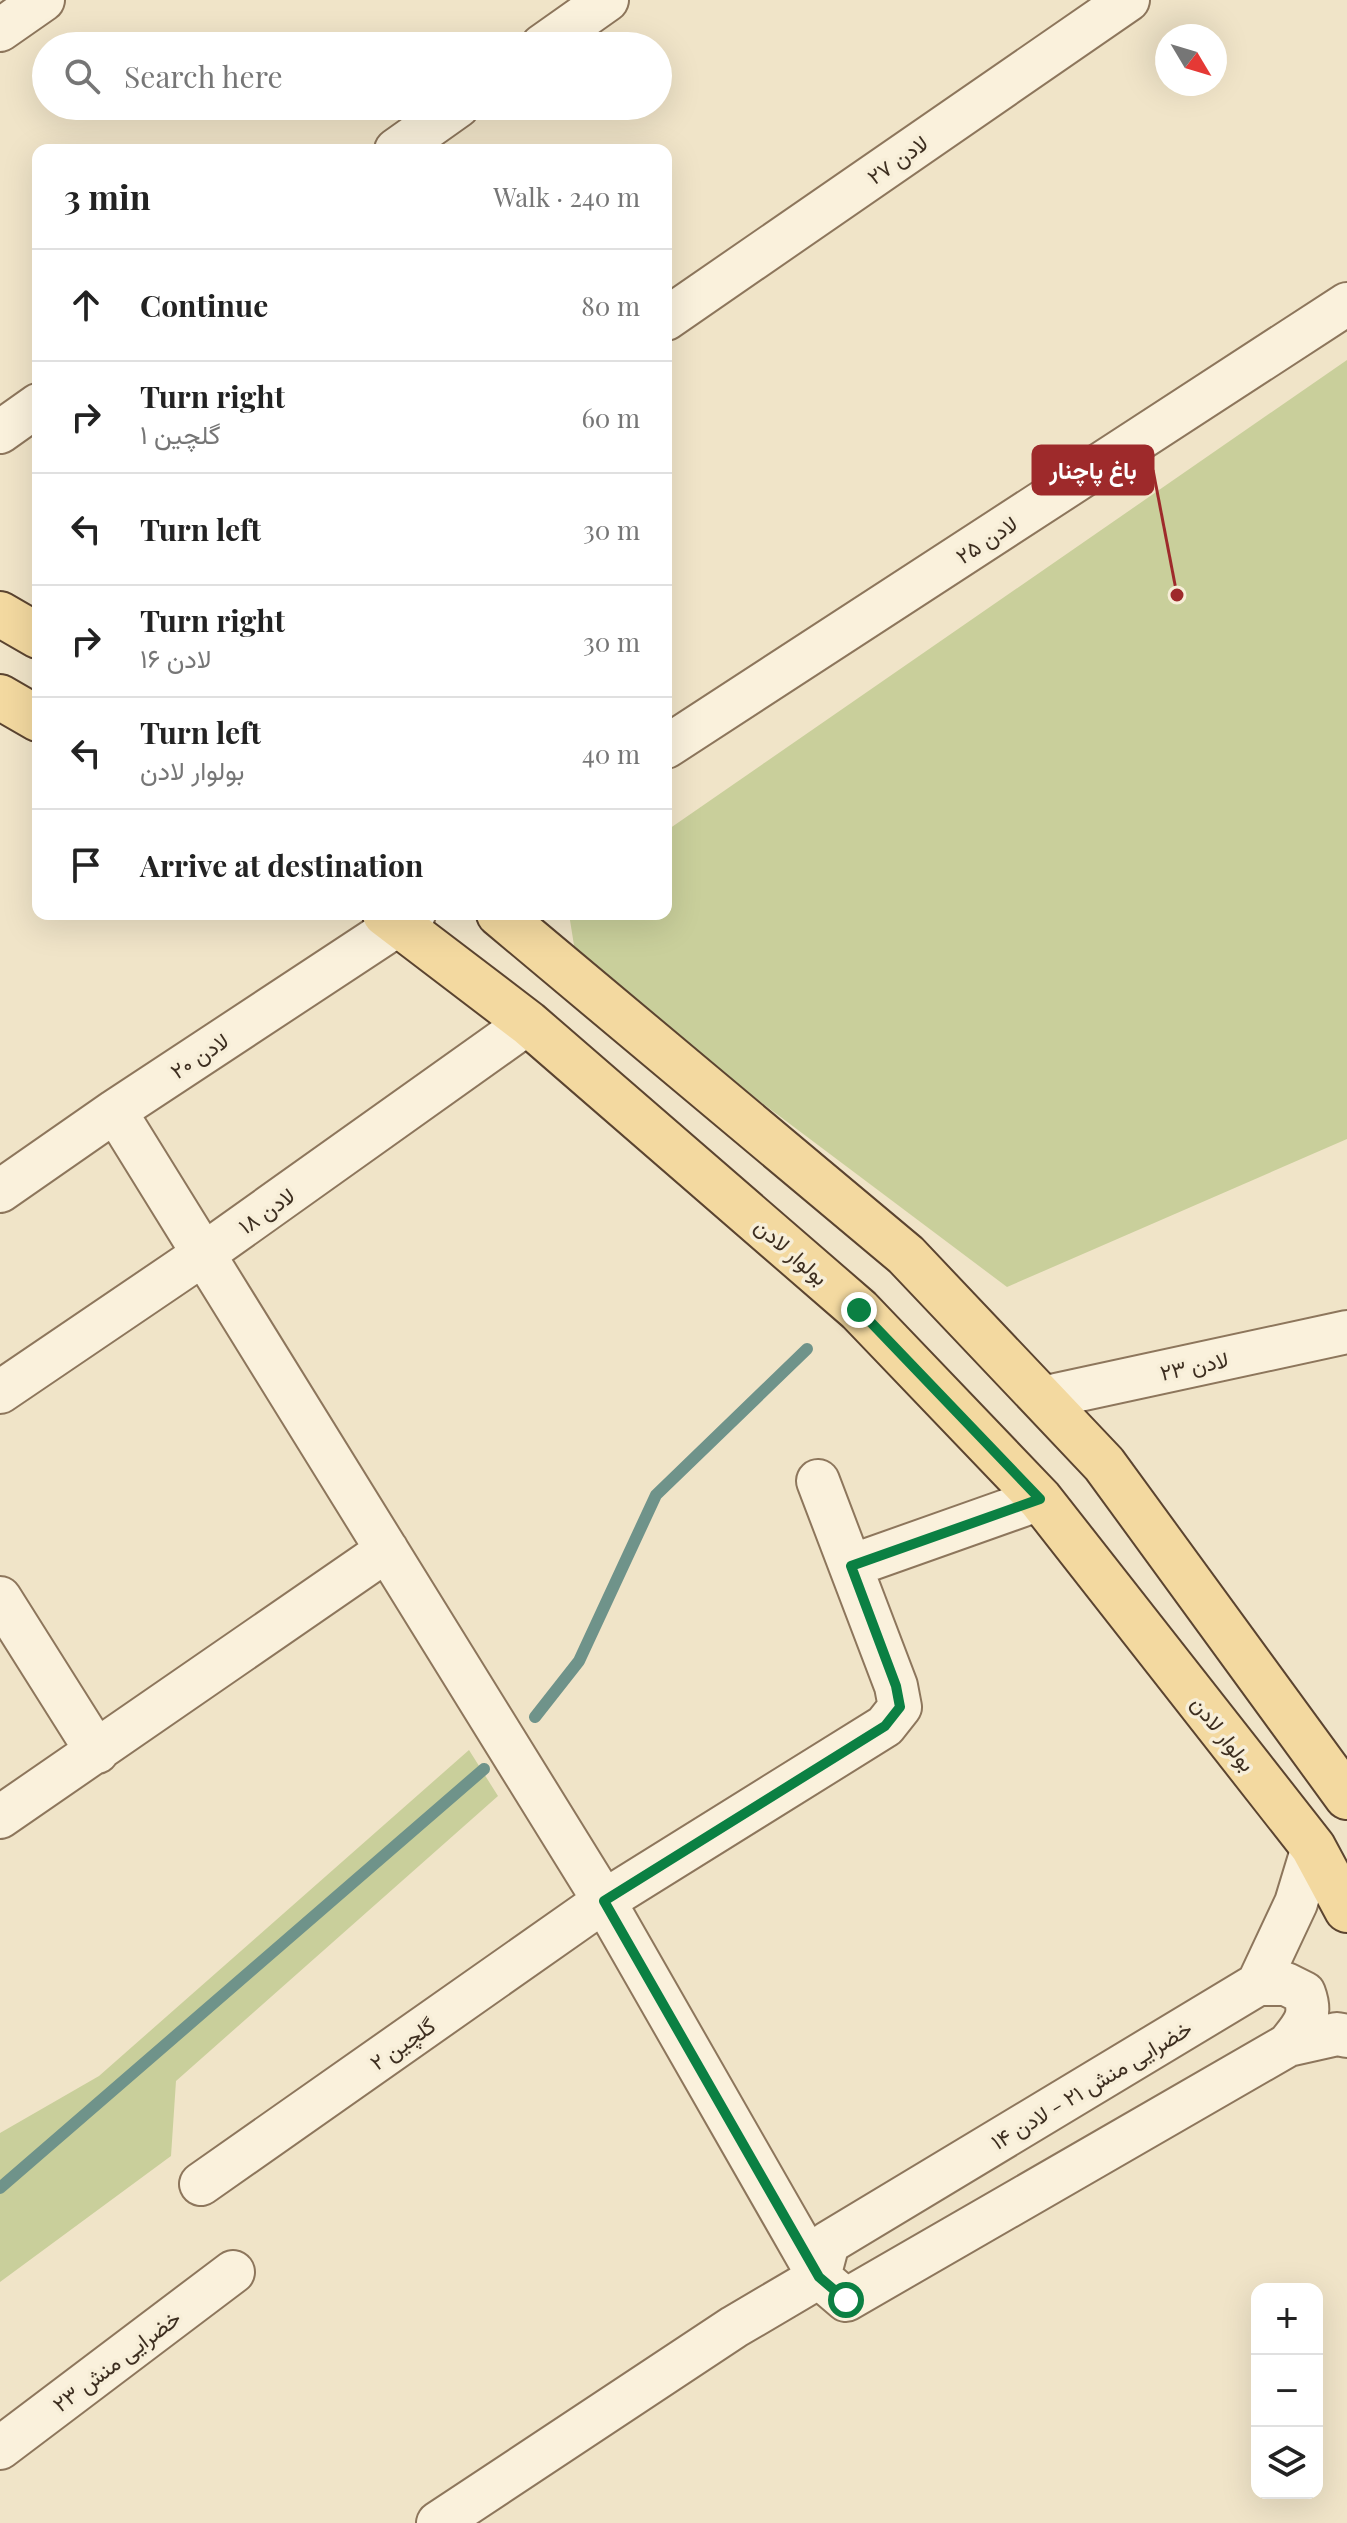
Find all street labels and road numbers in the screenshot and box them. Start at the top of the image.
street label: لادن ۲۷ [861,127,933,191]
street label: لادن ۲۵ [949,508,1023,570]
street label: لادن ۲۰ [164,1025,234,1085]
street label: لادن ۱۸ [232,1180,300,1240]
street label: بولوار لادن [749,1211,835,1291]
street label: لادن ۲۳ [1157,1343,1231,1387]
street label: بولوار لادن [1185,1689,1263,1777]
street label: گلچین ۲ [363,2010,441,2077]
street label: خضرایی منش ۲۱ - لادن ۱۴ [985,2012,1197,2156]
street label: خضرایی منش ۲۳ [46,2302,186,2418]

